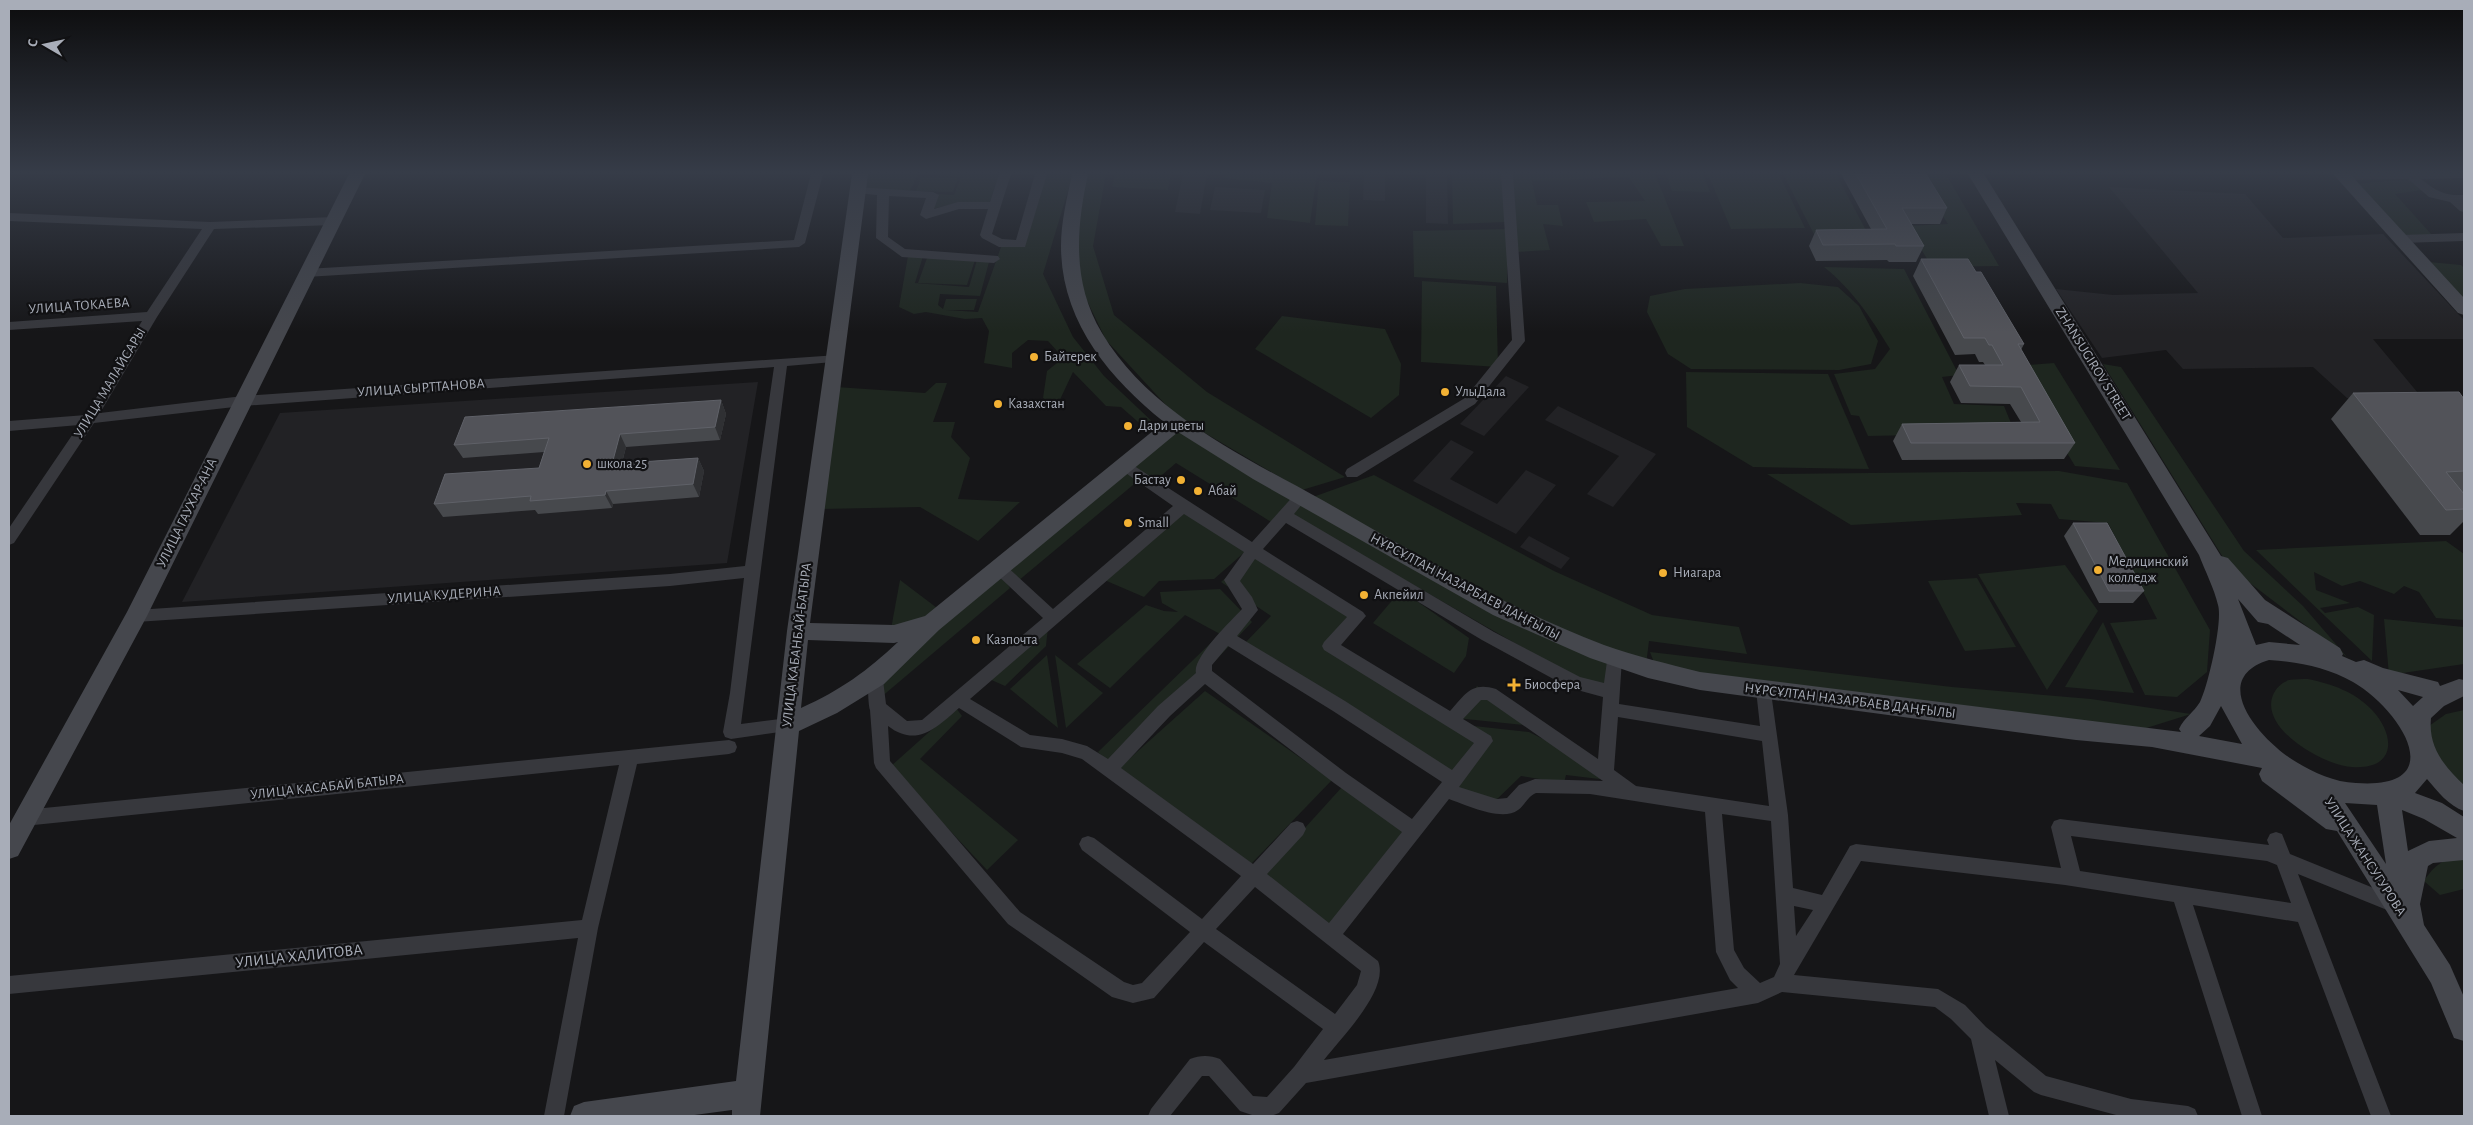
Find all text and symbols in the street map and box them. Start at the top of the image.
north arrow [20,20,70,70]
text: С [26,38,41,48]
street label: УЛИЦА ТОКАЕВА [28,295,130,317]
street label: ZHANSUGIROV STREET [2053,305,2133,423]
street label: УЛИЦА МАЛАЙСАРЫ [71,325,148,441]
place label: Байтерек [1044,350,1097,364]
marker: Байтерек [1028,351,1040,363]
street label: УЛИЦА СЫРТТАНОВА [357,377,485,399]
place label: УлыДала [1455,385,1506,399]
marker: УлыДала [1439,386,1451,398]
place label: Казахстан [1008,397,1065,411]
marker: Казахстан [992,398,1004,410]
place label: Дари цветы [1138,419,1204,433]
marker: Дари цветы [1122,420,1134,432]
street label: УЛИЦА ГАУХАР-АНА [154,456,220,570]
place label: школа 25 [597,457,647,471]
marker: школа 25 [581,458,593,470]
place label: Бастау [1134,473,1171,487]
marker: Бастау [1175,474,1187,486]
place label: Абай [1208,484,1237,498]
marker: Абай [1192,485,1204,497]
place label: Small [1138,516,1169,530]
marker: Small [1122,517,1134,529]
street label: НҰРСҰЛТАН НАЗАРБАЕВ ДАҢҒЫЛЫ [1368,531,1562,643]
place label: Медицинский колледж [2108,555,2189,585]
street label: УЛИЦА КАБАНБАЙ-БАТЫРА [779,562,814,728]
marker: Медицинский колледж [2092,564,2104,576]
place label: Ниагара [1673,566,1722,580]
marker: Ниагара [1657,567,1669,579]
street label: УЛИЦА КУДЕРИНА [387,584,501,606]
place label: Акпейил [1374,588,1423,602]
marker: Акпейил [1358,589,1370,601]
place label: Казпочта [986,633,1038,647]
marker: Казпочта [970,634,982,646]
place label: Биосфера [1524,678,1581,692]
marker: Биосфера [1508,679,1520,691]
street label: НҰРСҰЛТАН НАЗАРБАЕВ ДАҢҒЫЛЫ [1744,681,1956,721]
street label: УЛИЦА КАСАБАЙ БАТЫРА [249,771,404,802]
street label: УЛИЦА ЖАНСУГУРОВА [2322,795,2408,919]
street label: УЛИЦА ХАЛИТОВА [234,941,364,971]

